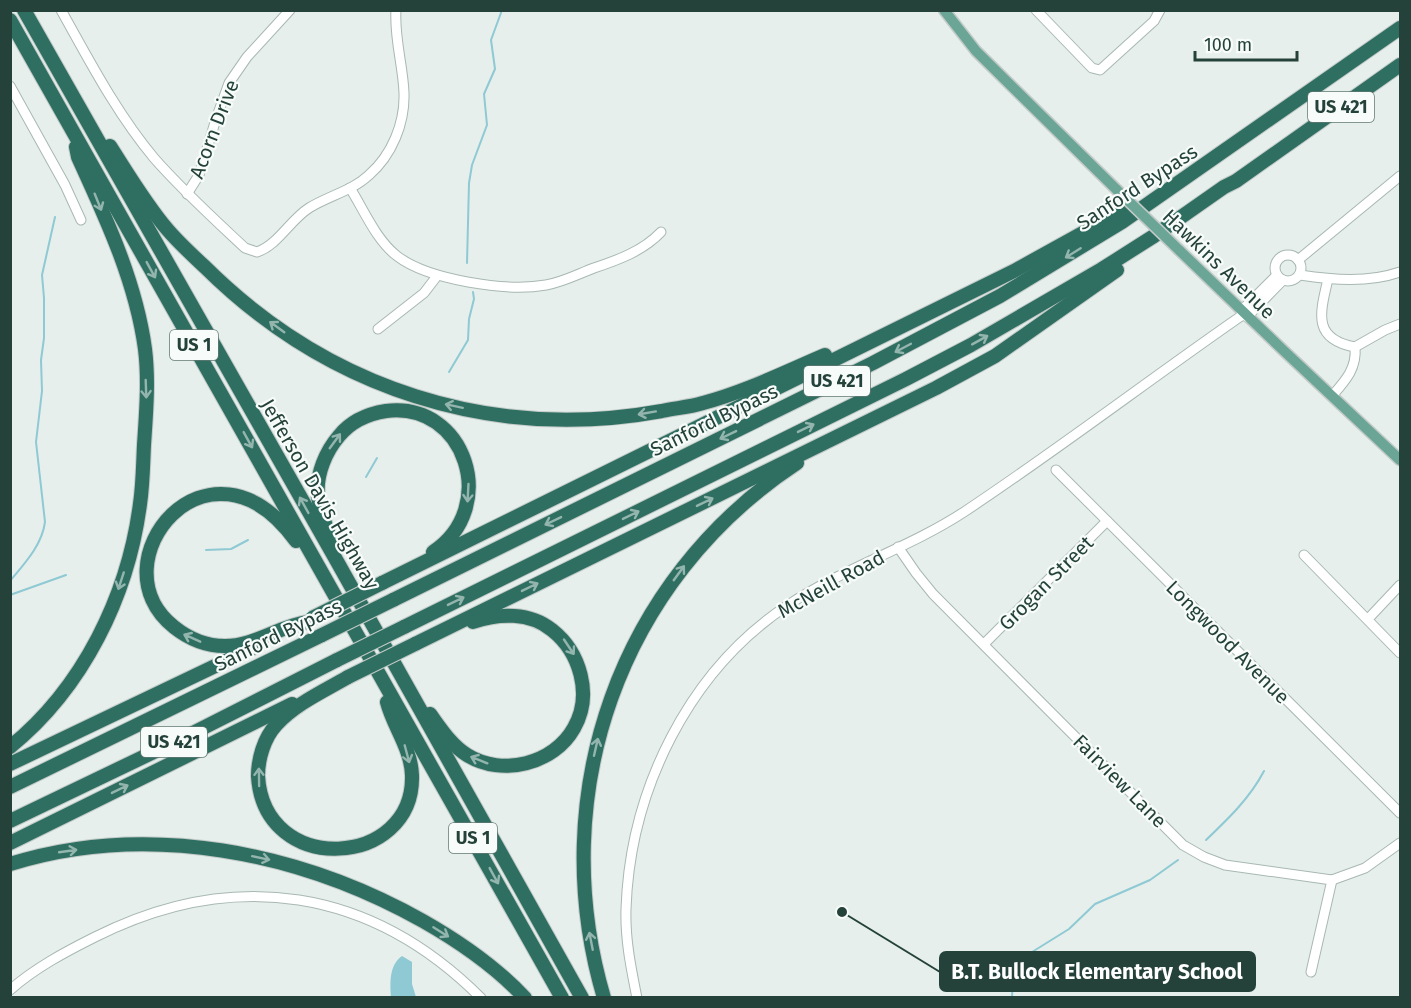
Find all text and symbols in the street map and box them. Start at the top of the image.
scale bar [1195,24,1297,62]
text: 100 m [1204,34,1252,56]
street label: Acorn Drive [184,76,244,182]
road number: US 421 [1308,92,1374,122]
street label: Sanford Bypass [1072,139,1202,235]
one-way arrow [93,192,104,211]
street label: Hawkins Avenue [1158,204,1280,324]
one-way arrow [1065,247,1082,259]
one-way arrow [145,261,157,278]
one-way arrow [269,321,285,334]
road number: US 1 [170,330,218,360]
one-way arrow [971,334,988,346]
one-way arrow [894,343,912,354]
road number: US 421 [804,366,870,396]
one-way arrow [140,379,152,399]
street label: Sanford Bypass [646,379,782,461]
street label: Jefferson Davis Highway [256,395,384,594]
one-way arrow [444,400,464,411]
one-way arrow [638,408,657,419]
one-way arrow [797,422,815,434]
one-way arrow [720,429,738,441]
one-way arrow [243,430,254,448]
one-way arrow [329,433,342,449]
one-way arrow [463,483,474,503]
one-way arrow [696,495,714,507]
one-way arrow [298,497,309,515]
one-way arrow [622,508,640,520]
one-way arrow [545,515,563,527]
street label: Grogan Street [994,530,1099,635]
street label: McNeill Road [773,545,889,623]
one-way arrow [673,565,685,581]
one-way arrow [115,571,126,590]
street label: Longwood Avenue [1161,575,1295,709]
one-way arrow [521,581,538,593]
street label: Sanford Bypass [210,594,346,676]
one-way arrow [447,594,465,606]
one-way arrow [183,632,201,643]
one-way arrow [563,639,575,655]
road number: US 421 [141,727,207,757]
street label: Fairview Lane [1068,729,1172,833]
one-way arrow [591,738,602,757]
one-way arrow [402,744,414,763]
one-way arrow [470,754,489,765]
one-way arrow [253,768,265,788]
one-way arrow [110,783,128,794]
road number: US 1 [449,823,497,853]
one-way arrow [57,846,77,857]
one-way arrow [251,853,270,864]
one-way arrow [488,867,500,884]
one-way arrow [432,925,449,938]
one-way arrow [585,931,596,951]
callout: B.T. Bullock Elementary School [940,952,1255,991]
text: B.T. Bullock Elementary School [951,959,1244,985]

